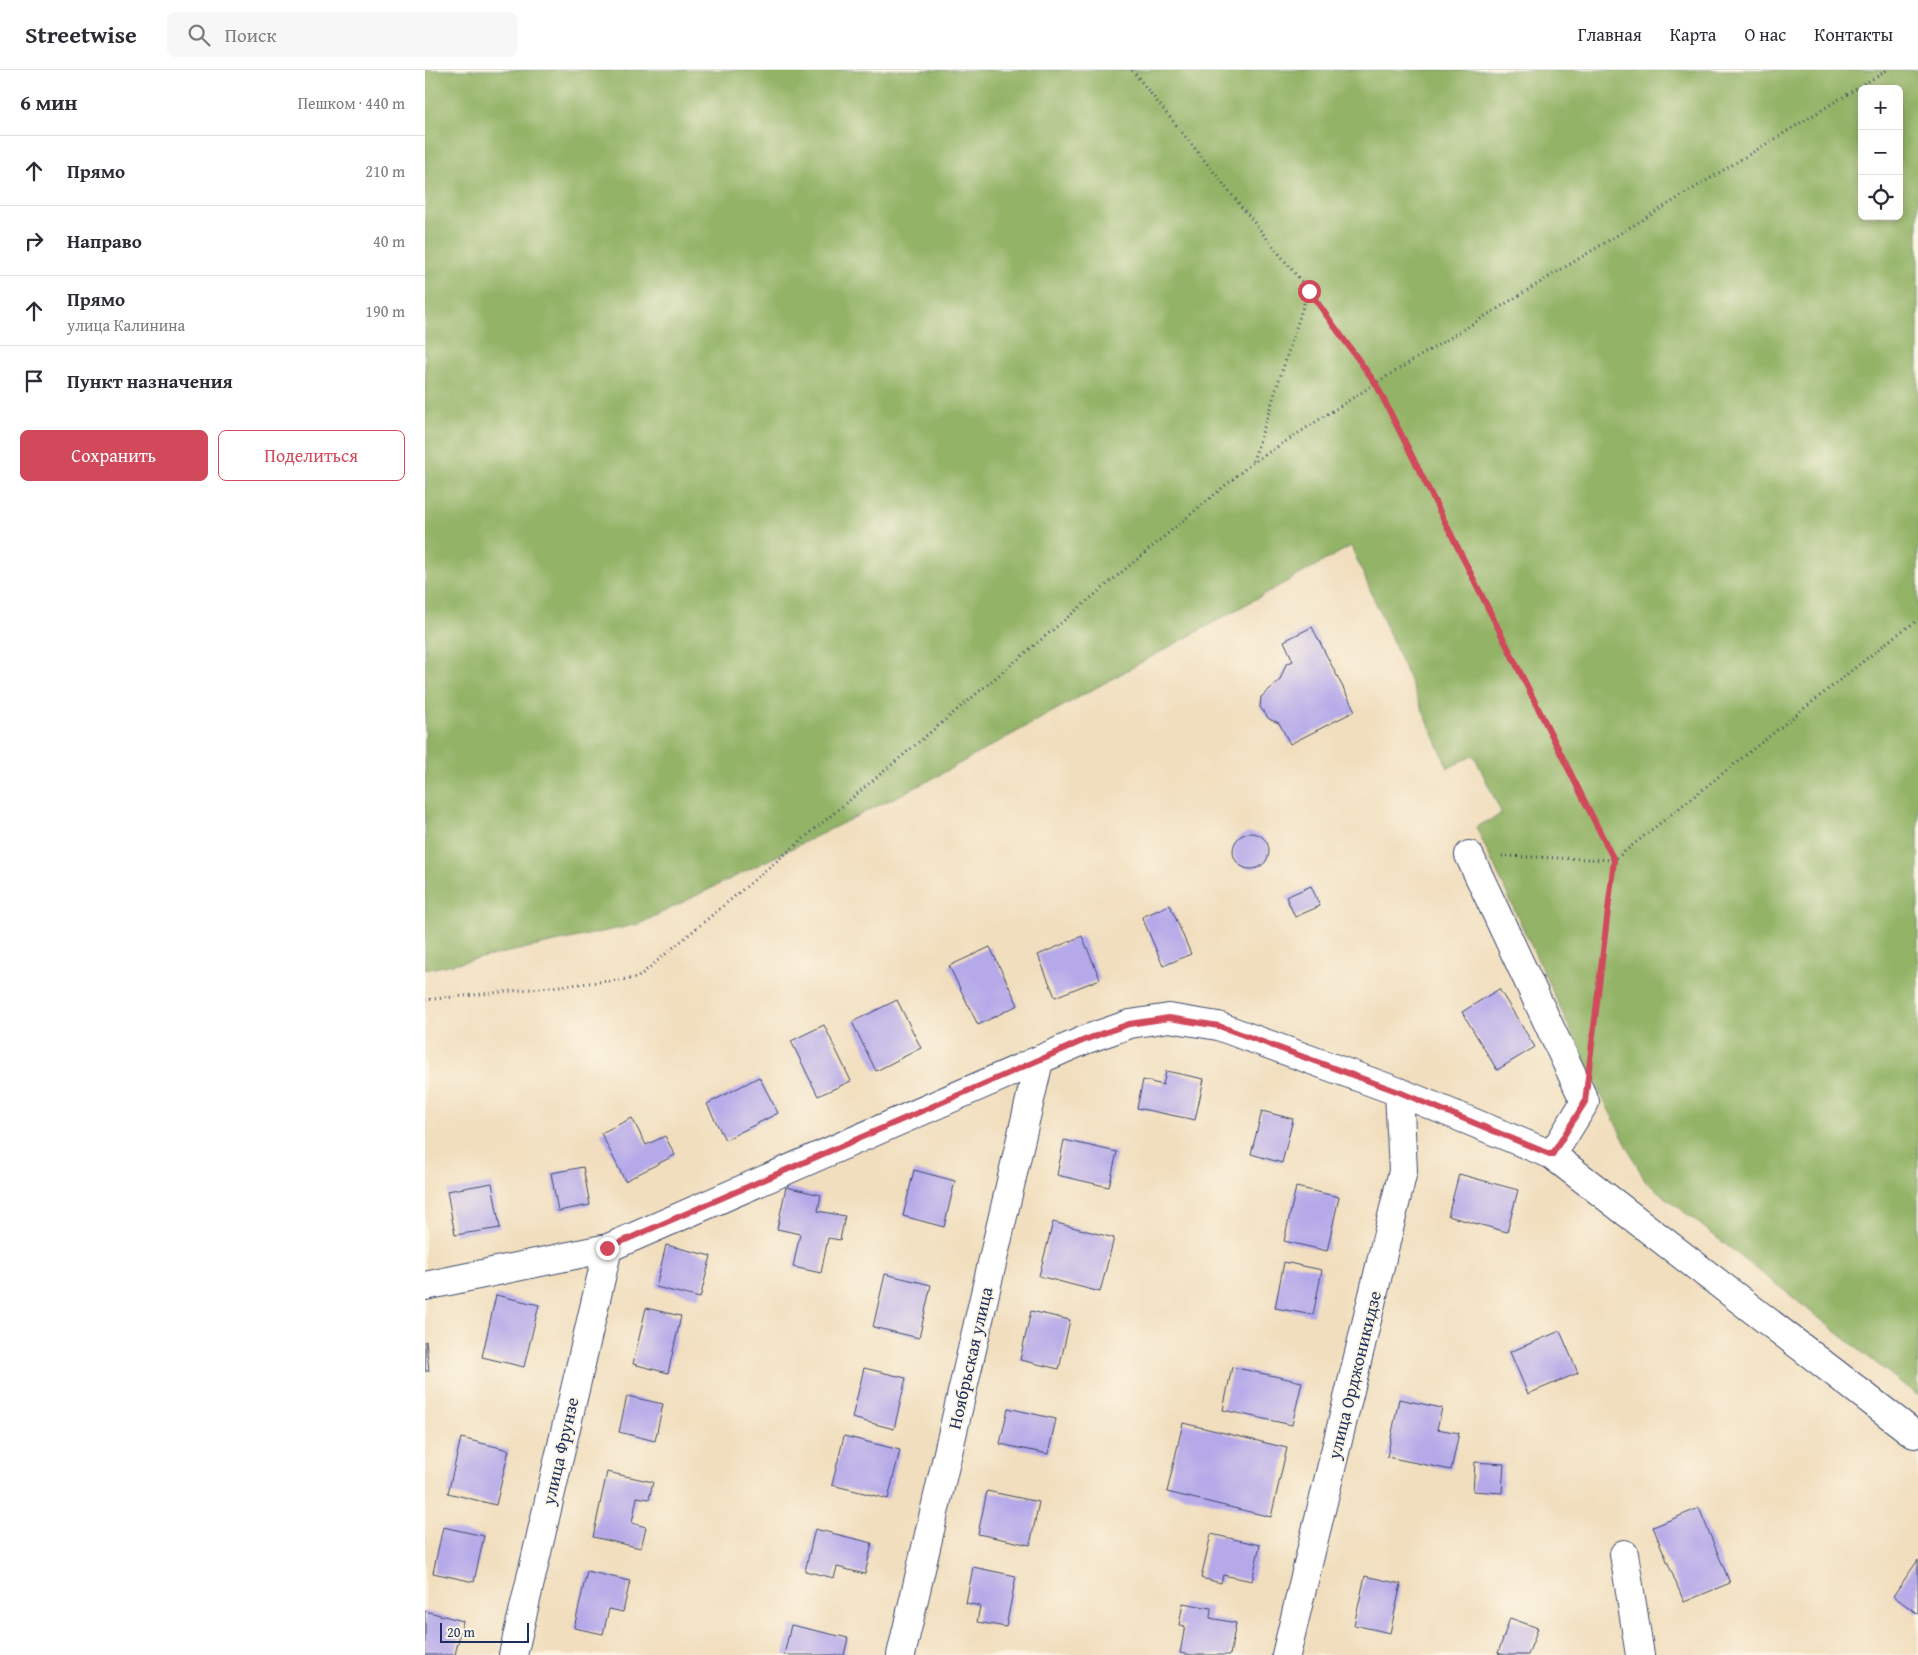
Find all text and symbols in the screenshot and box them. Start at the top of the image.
search box [167,12,517,57]
text: Streetwise [25,17,137,52]
icon: search [185,21,213,49]
text: Поиск [225,21,276,49]
text: Главная [1578,21,1642,48]
text: Карта [1670,21,1716,48]
text: О нас [1744,21,1786,48]
text: Контакты [1814,21,1893,48]
map controls [1858,85,1903,220]
button: + [1858,85,1903,130]
text: 6 мин [20,87,77,118]
text: Пешком · 440 m [298,91,405,115]
button: − [1858,130,1903,175]
icon: ahead [20,157,48,185]
text: Прямо [67,157,125,185]
text: 210 m [365,159,405,183]
button: locate [1858,175,1903,220]
icon: right [20,227,48,255]
text: Направо [67,227,142,255]
text: 40 m [373,229,405,253]
route start [1298,280,1321,303]
text: Прямо [67,285,125,313]
icon: ahead [20,297,48,325]
text: 190 m [365,299,405,323]
text: улица Калинина [67,313,185,337]
icon: arrive [20,367,48,395]
text: Пункт назначения [67,367,233,395]
button: Сохранить [20,430,208,481]
button: Поделиться [218,430,405,481]
route end [596,1237,619,1260]
street label: Ноябрьская улица [941,1284,1000,1432]
street label: улица Орджоникидзе [1320,1288,1388,1463]
street label: улица Фрунзе [534,1394,586,1509]
scale bar [440,1620,529,1643]
text: 20 m [447,1622,475,1642]

